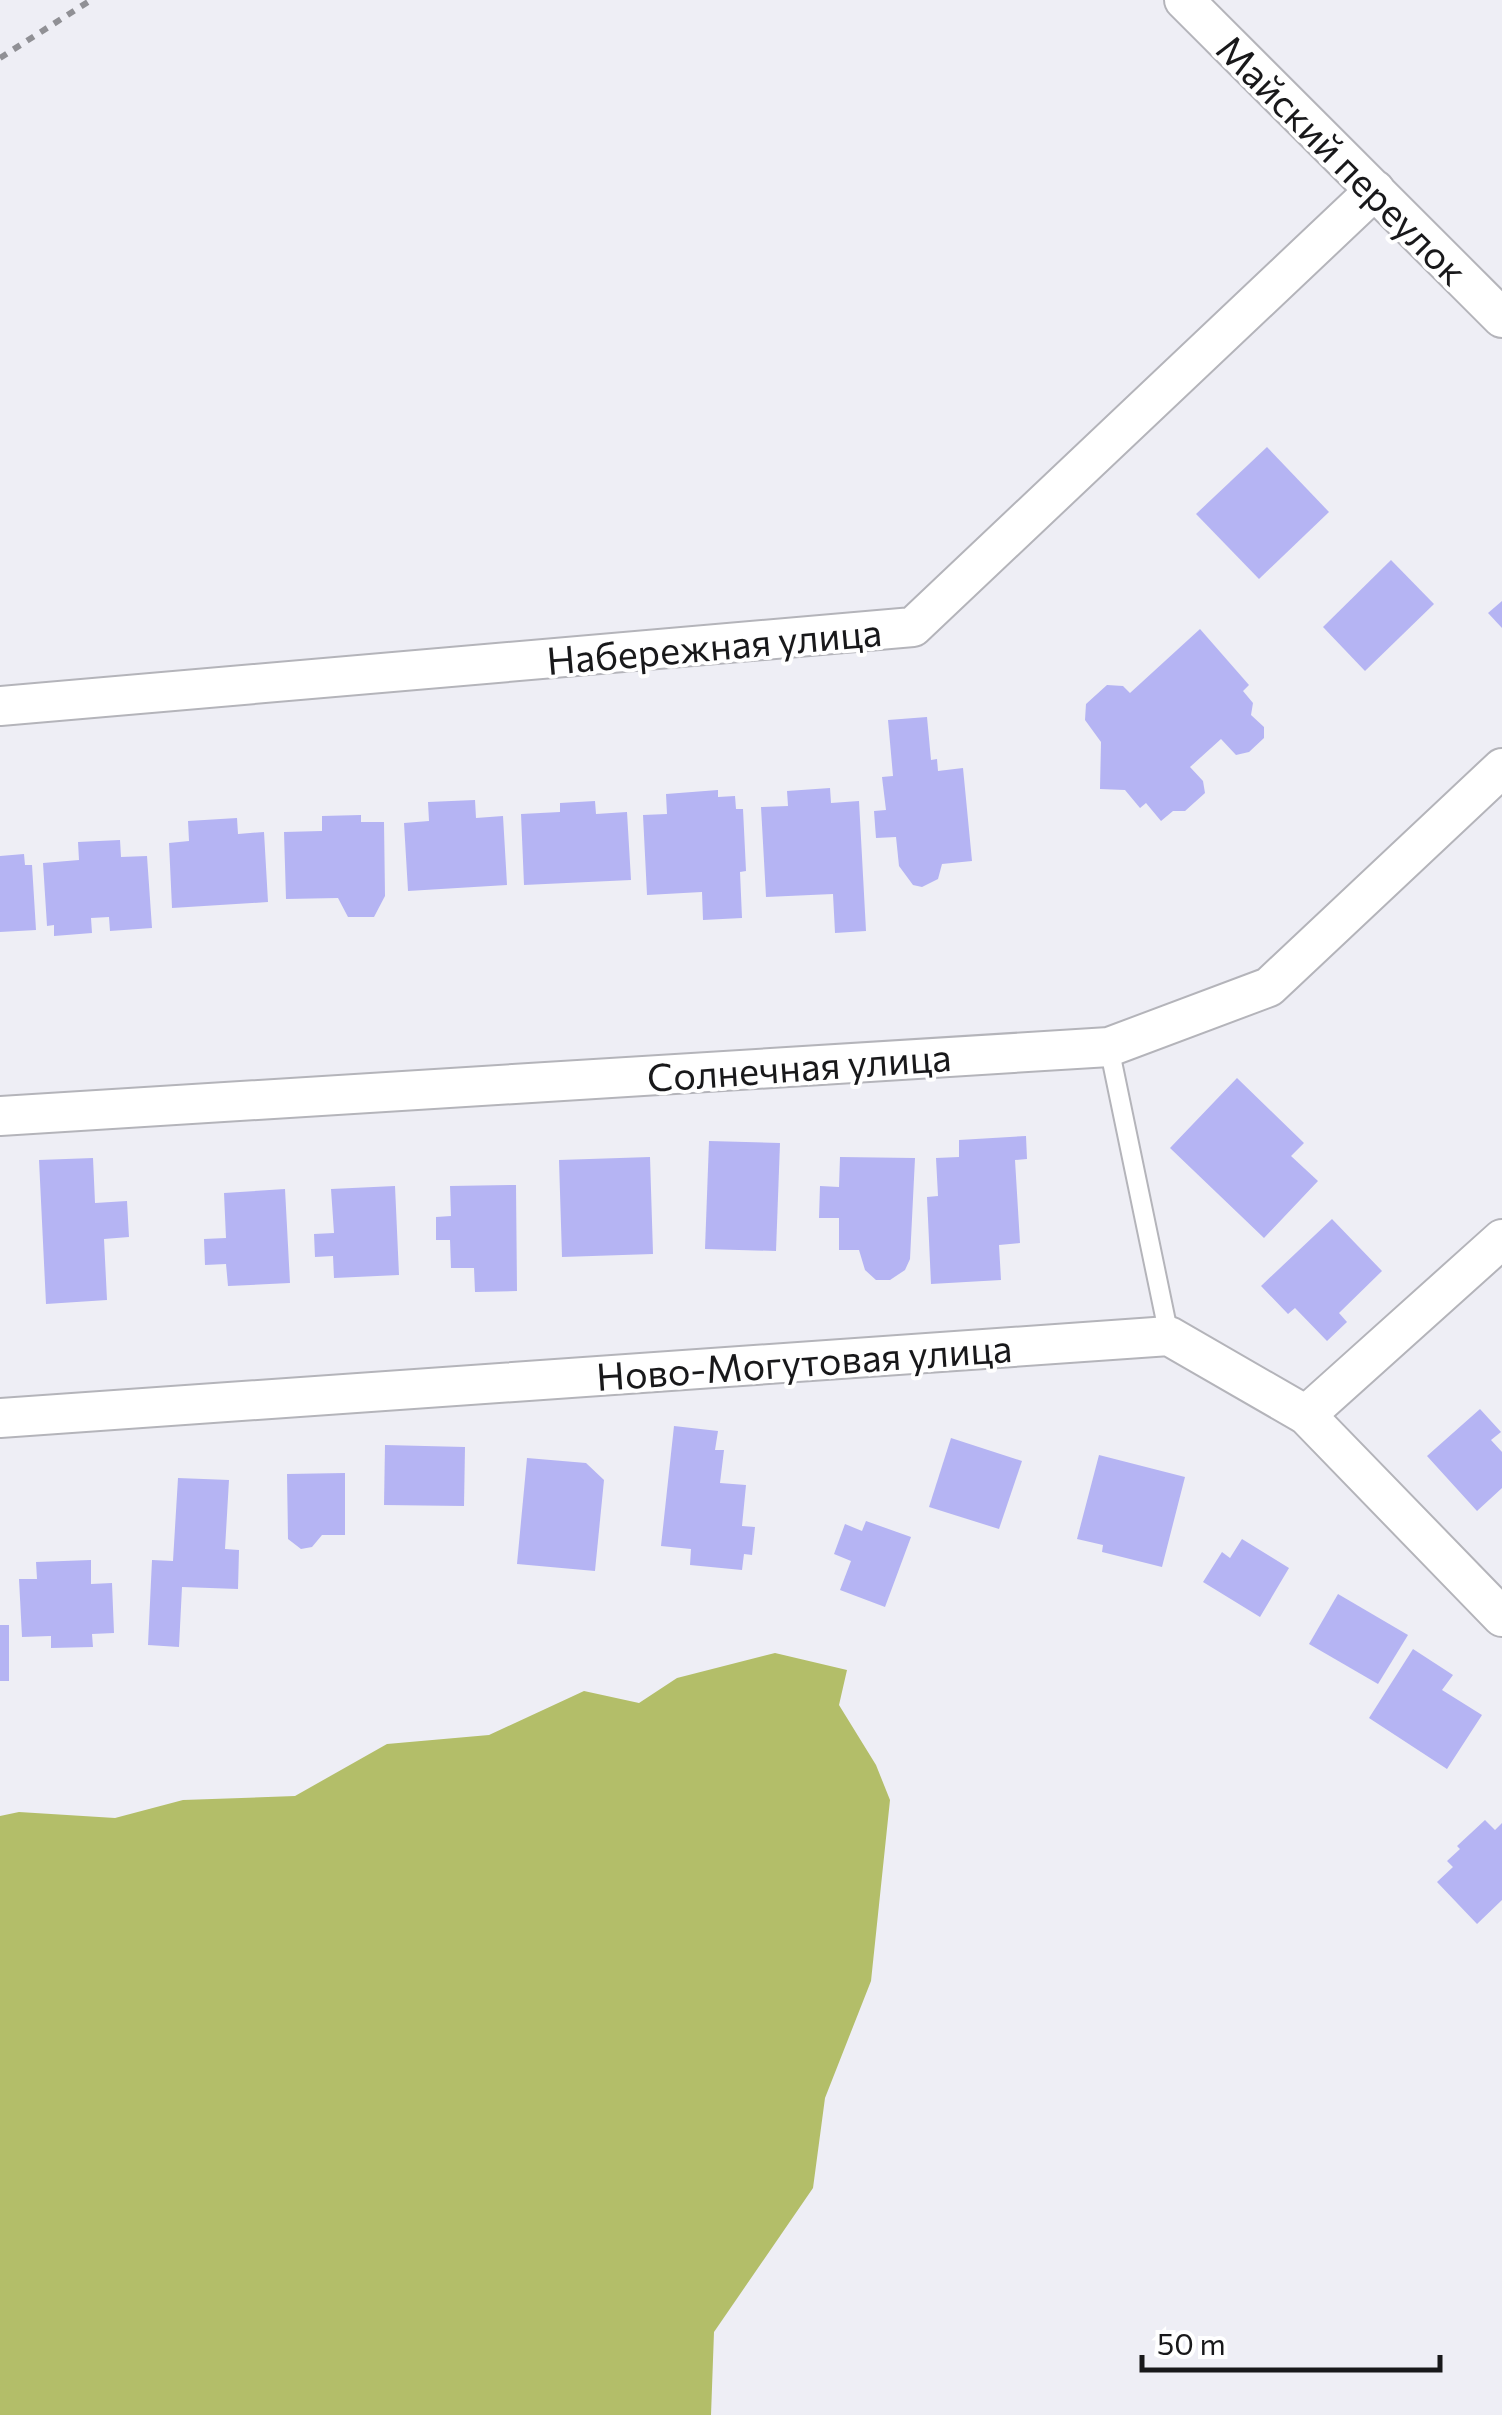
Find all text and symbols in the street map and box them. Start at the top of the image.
street label: Майский переулок [1208,24,1478,294]
street label: Набережная улица [544,607,884,683]
street label: Солнечная улица [645,1032,953,1100]
street label: Ново-Могутовая улица [595,1323,1013,1399]
scale bar [1142,2310,1440,2372]
text: 50 m [1157,2324,1226,2361]

